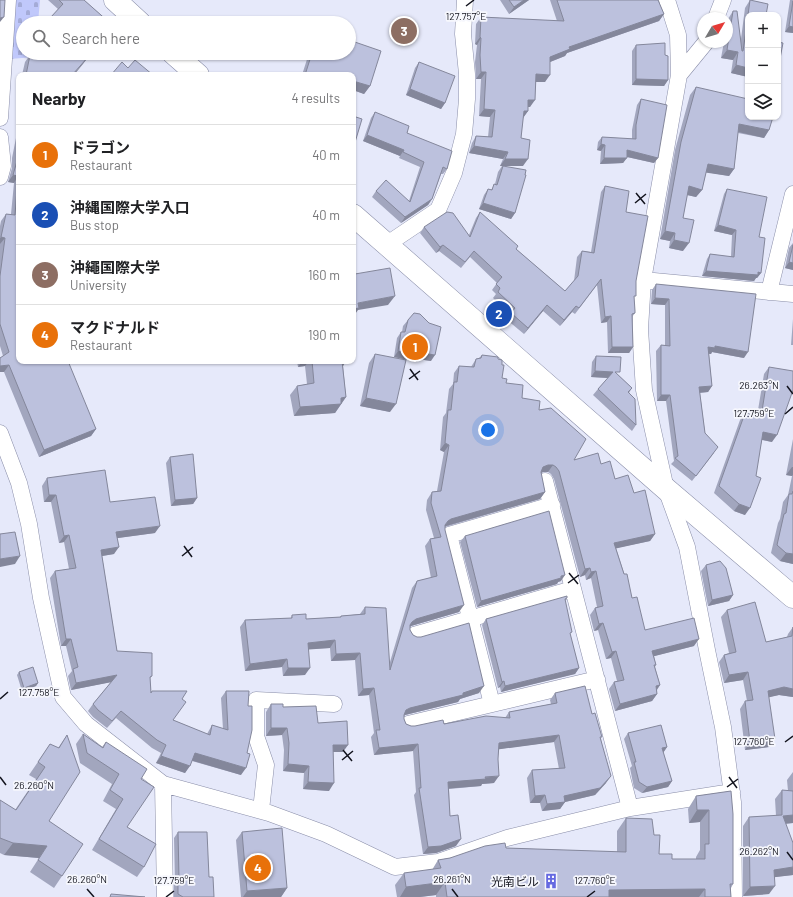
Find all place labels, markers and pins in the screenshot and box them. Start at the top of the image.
pin: 3 [391,16,417,46]
pin: 2 [486,299,512,329]
pin: 1 [402,332,428,362]
pin: 4 [245,853,271,883]
building icon: 光南ビル [542,872,560,890]
place label: 光南ビル [491,874,539,888]

